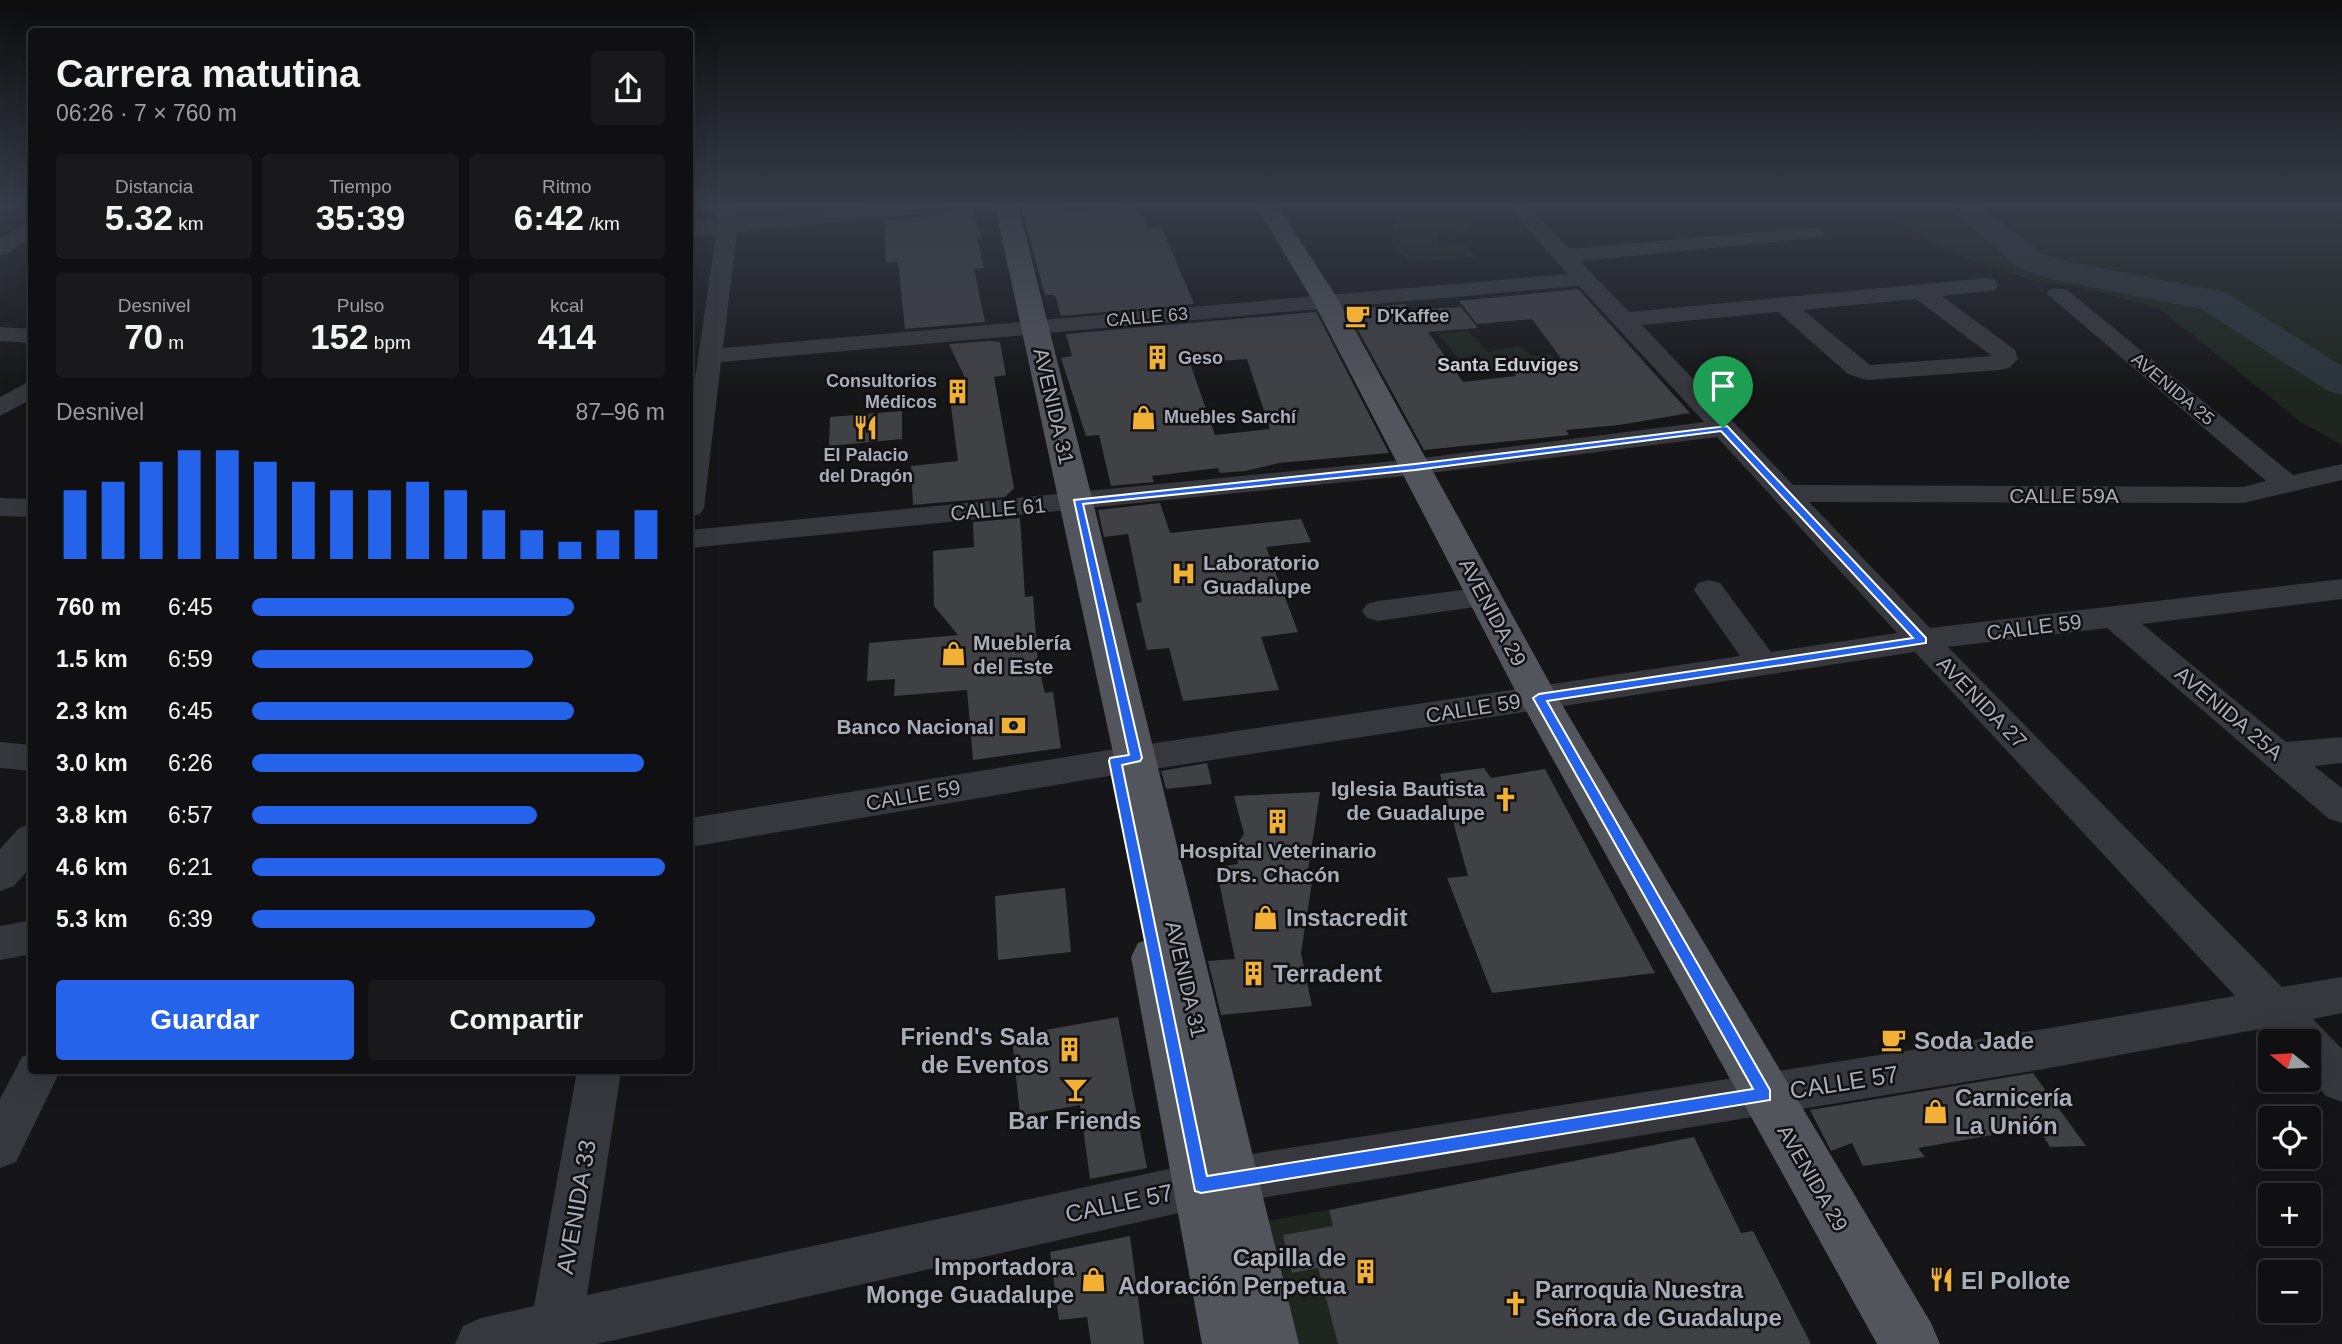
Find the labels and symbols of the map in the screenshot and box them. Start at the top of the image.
cafe icon: D'Kaffee [1343,302,1371,330]
street label: CALLE 63 [1105,303,1189,331]
place label: D'Kaffee [1377,306,1449,326]
building icon: Geso [1144,344,1172,372]
street label: AVENIDA 31 [1029,346,1079,466]
place label: Geso [1178,348,1223,368]
street label: AVENIDA 25 [2128,349,2218,429]
district label: Santa Eduviges [1437,354,1579,375]
pin [1693,356,1753,428]
place label: Consultorios Médicos [826,371,937,412]
building icon: Consultorios Médicos [943,377,971,405]
shop icon: Muebles Sarchí [1130,403,1158,431]
place label: Muebles Sarchí [1164,407,1297,427]
restaurant icon: El Palacio del Dragón [852,414,880,442]
place label: El Palacio del Dragón [819,445,913,486]
street label: CALLE 59A [2009,484,2119,507]
street label: CALLE 61 [949,493,1047,525]
place label: Laboratorio Guadalupe [1203,551,1320,598]
street label: AVENIDA 29 [1455,554,1531,670]
hospital icon: Laboratorio Guadalupe [1169,560,1197,588]
street label: CALLE 59 [1985,610,2083,644]
place label: Mueblería del Este [973,631,1071,678]
shop icon: Mueblería del Este [939,640,967,668]
street label: AVENIDA 27 [1933,651,2031,753]
street label: AVENIDA 25A [2171,662,2287,764]
street label: CALLE 59 [1424,689,1522,727]
bank icon: Banco Nacional [1000,712,1028,740]
place label: Banco Nacional [836,715,994,738]
street label: CALLE 59 [864,775,962,815]
place label: Iglesia Bautista de Guadalupe [1331,777,1485,824]
church icon: Iglesia Bautista de Guadalupe [1491,786,1519,814]
building icon: Hospital Veterinario Drs. Chacón [1264,807,1292,835]
place label: Hospital Veterinario Drs. Chacón [1179,839,1377,886]
shop icon: Instacredit [1252,903,1280,931]
place label: Instacredit [1286,904,1407,931]
street label: AVENIDA 31 [1161,919,1211,1039]
building icon: Terradent [1239,959,1267,987]
place label: Terradent [1273,960,1382,987]
place label: Friend's Sala de Eventos [901,1023,1050,1078]
cafe icon: Soda Jade [1880,1026,1908,1054]
place label: Soda Jade [1914,1027,2034,1054]
north arrow [2258,1029,2320,1092]
building icon: Friend's Sala de Eventos [1055,1036,1083,1064]
street label: CALLE 57 [1788,1060,1900,1104]
bar icon: Bar Friends [1061,1075,1089,1103]
place label: Carnicería La Unión [1955,1084,2073,1139]
shop icon: Carnicería La Unión [1921,1097,1949,1125]
place label: Bar Friends [1008,1107,1142,1134]
street label: AVENIDA 29 [1773,1121,1853,1235]
street label: AVENIDA 33 [551,1138,601,1276]
street label: CALLE 57 [1063,1178,1175,1228]
place label: Capilla de Adoración Perpetua [1118,1244,1347,1299]
place label: Importadora Monge Guadalupe [866,1253,1075,1308]
building icon: Capilla de Adoración Perpetua [1352,1257,1380,1285]
shop icon: Importadora Monge Guadalupe [1080,1266,1108,1294]
restaurant icon: El Pollote [1927,1266,1955,1294]
place label: El Pollote [1961,1267,2070,1294]
place label: Parroquia Nuestra Señora de Guadalupe [1535,1276,1782,1331]
church icon: Parroquia Nuestra Señora de Guadalupe [1501,1289,1529,1317]

